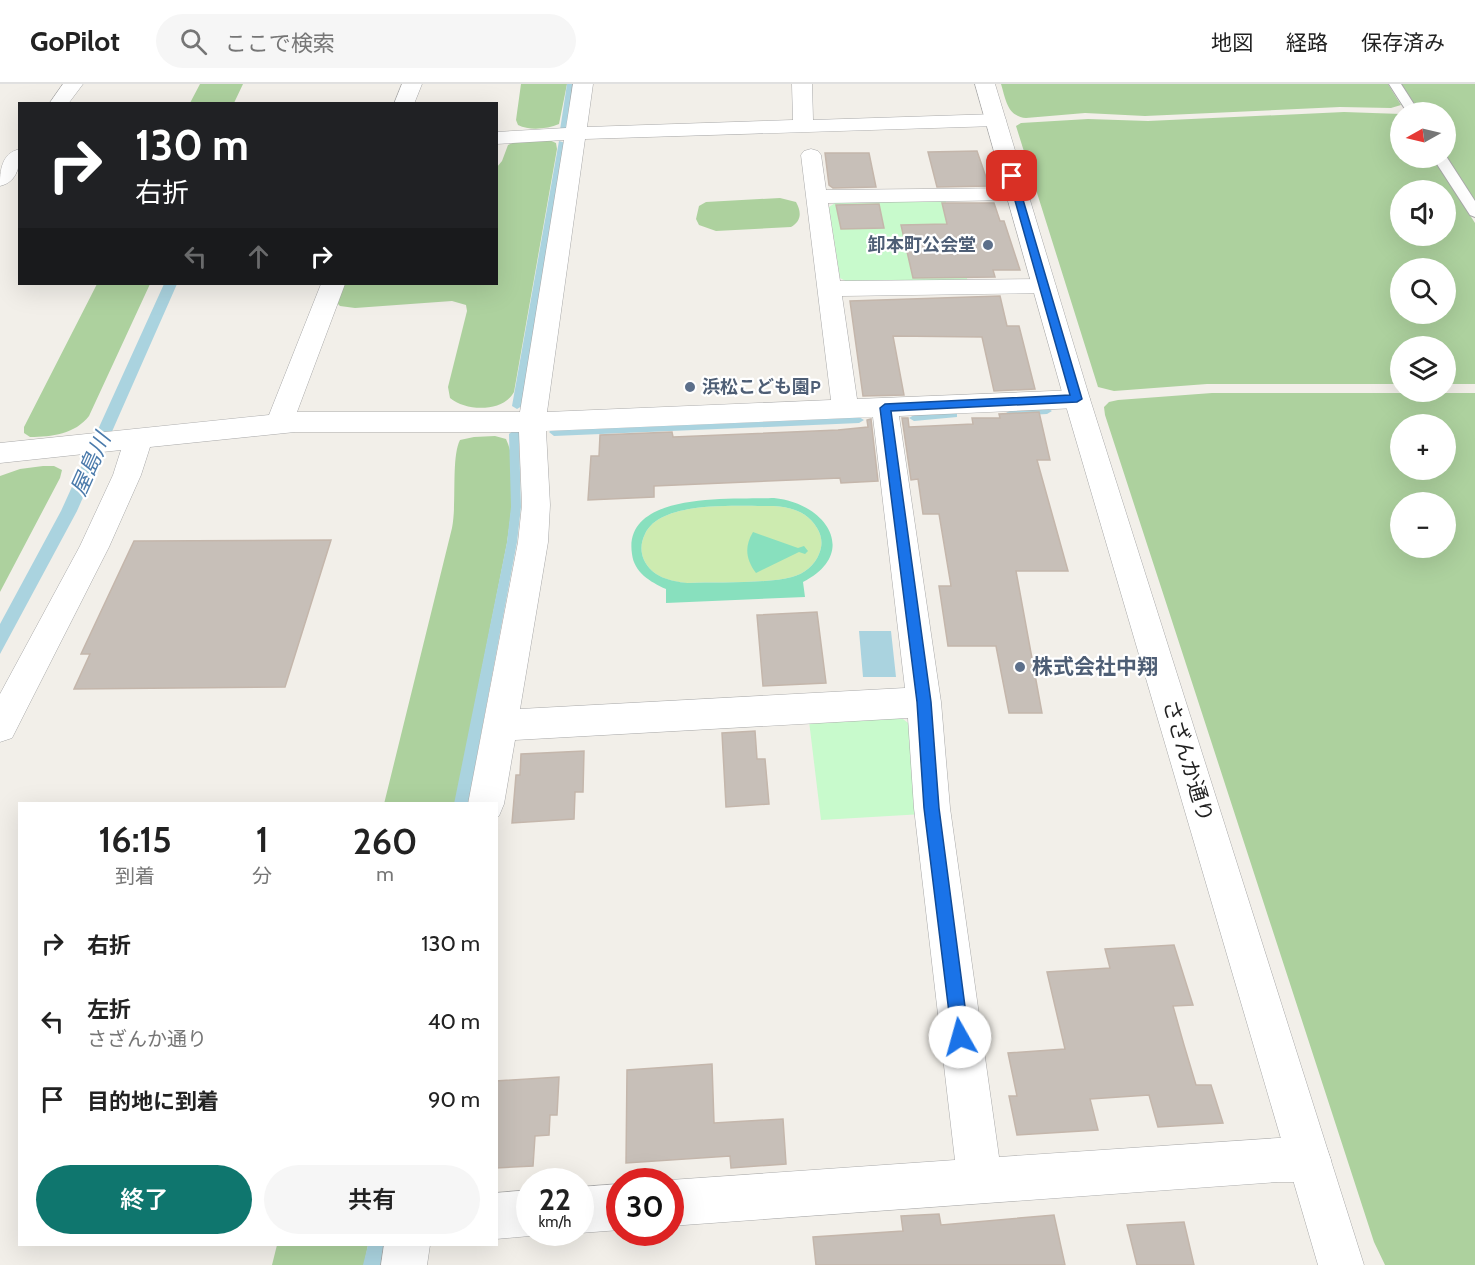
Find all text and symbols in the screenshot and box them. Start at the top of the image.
search box [156,14,576,68]
text: GoPilot [30,24,120,58]
icon: search [177,25,210,58]
text: ここで検索 [225,30,335,57]
text: 地図 [1211,30,1253,55]
text: 経路 [1286,30,1328,55]
text: 保存済み [1361,30,1445,55]
north arrow [1390,102,1456,168]
map controls [1390,102,1456,558]
text: 130 m [135,119,249,171]
icon: right [36,126,114,204]
pin [986,150,1037,201]
icon: arrive [995,159,1028,192]
text: 右折 [135,176,189,209]
button: sound [1390,180,1456,246]
place label: 卸本町公会堂 [868,234,976,256]
marker: 卸本町公会堂 [981,238,995,252]
icon: left [179,240,212,273]
icon: ahead [242,240,275,273]
icon: right [305,240,338,273]
button: search [1390,258,1456,324]
button: layers [1390,336,1456,402]
place label: 浜松こども園P [702,376,821,398]
marker: 浜松こども園P [683,380,697,394]
button: + [1390,414,1456,480]
water label: 屋島川 [65,427,117,500]
button: − [1390,492,1456,558]
place label: 株式会社中翔 [1032,654,1158,679]
marker: 株式会社中翔 [1013,660,1027,674]
street label: さざんか通り [1158,697,1219,825]
text: 16:15 [99,817,172,861]
text: 1 [256,817,269,861]
text: 260 [353,819,417,863]
text: m [376,862,394,886]
text: 到着 [115,864,155,888]
text: 分 [252,864,272,888]
icon: right [36,927,69,960]
text: 130 m [421,930,480,957]
text: 右折 [87,932,131,959]
text: 左折 [87,996,131,1023]
icon: left [36,1005,69,1038]
position arrow [928,1005,992,1069]
text: 40 m [428,1008,480,1035]
text: さざんか通り [87,1027,207,1051]
icon: arrive [36,1083,69,1116]
text: 90 m [428,1086,480,1113]
text: 目的地に到着 [87,1088,219,1115]
button: 終了 [36,1165,252,1234]
button: 共有 [264,1165,480,1234]
speed limit sign: 30 [606,1168,684,1246]
text: 22 [539,1181,571,1218]
text: km/h [539,1213,571,1231]

